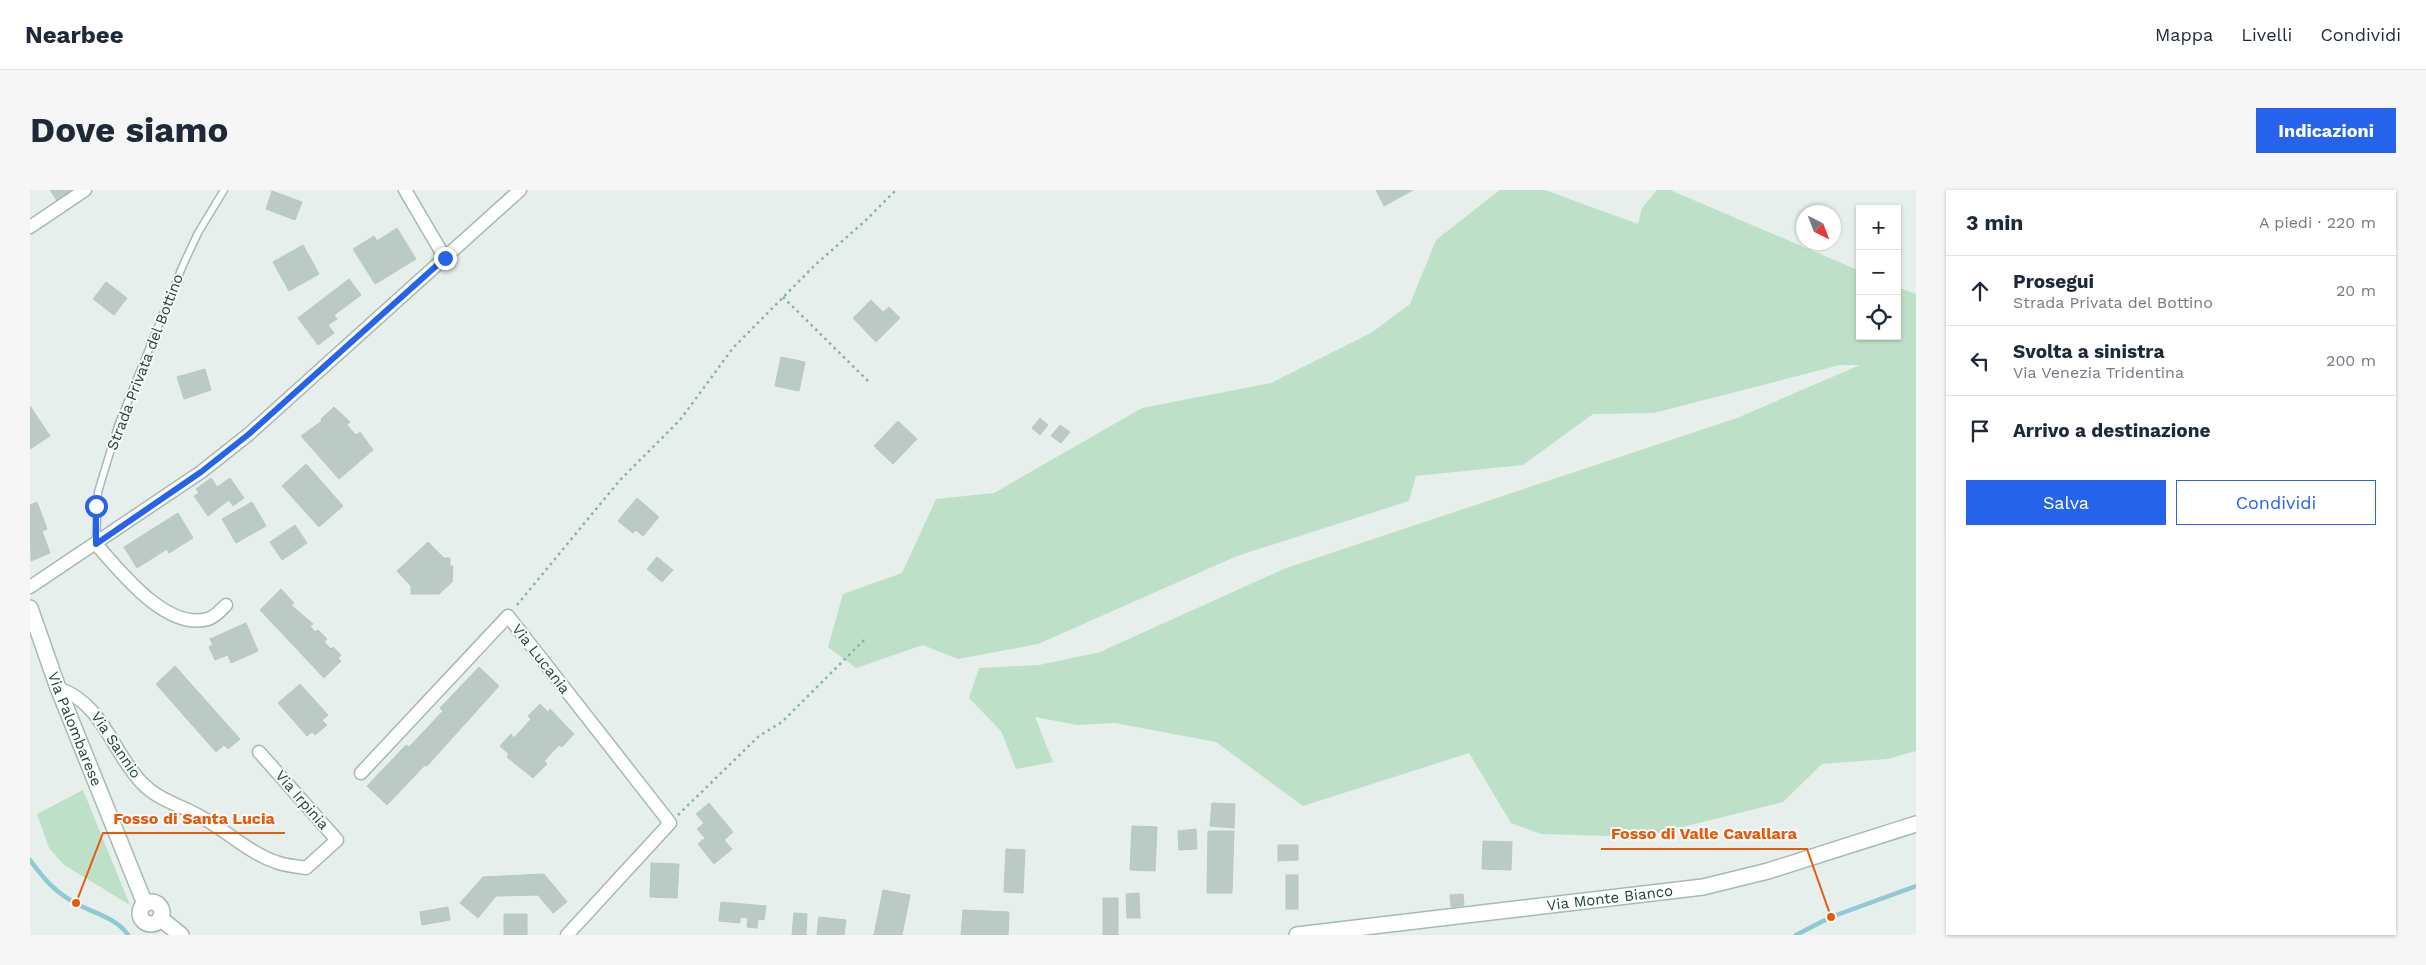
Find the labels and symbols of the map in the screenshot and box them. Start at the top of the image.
north arrow [1796,205,1841,250]
route end [434,247,457,270]
street label: Strada Privata del Bottino [103,271,187,453]
route start [85,495,108,518]
street label: Via Lucania [508,620,574,698]
street label: Via Palombarese [44,669,106,789]
street label: Via Sannio [87,708,145,782]
street label: Via Irpinia [271,767,333,834]
callout: Fosso di Santa Lucia [103,802,285,833]
text: Fosso di Santa Lucia [113,809,276,828]
callout: Fosso di Valle Cavallara [1601,818,1807,849]
text: Fosso di Valle Cavallara [1611,824,1798,843]
street label: Via Monte Bianco [1546,882,1674,914]

